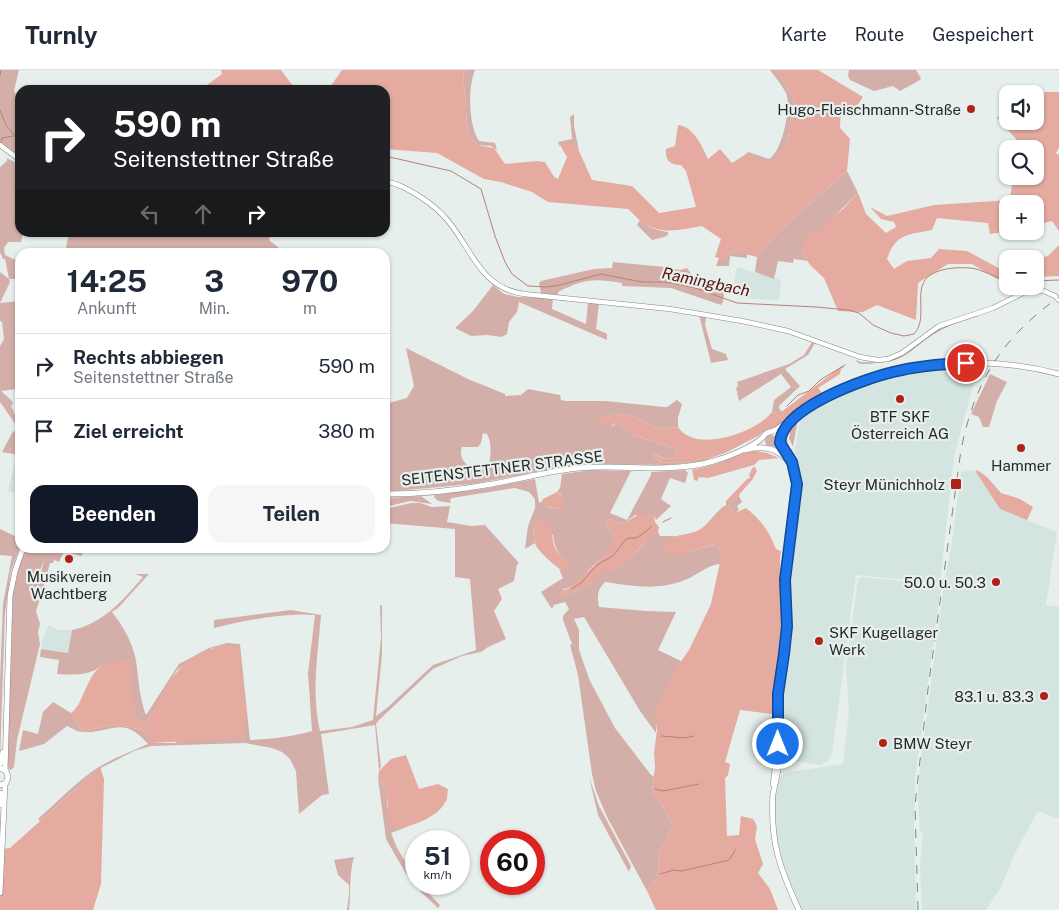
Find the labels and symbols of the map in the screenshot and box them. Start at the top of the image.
place label: Hugo-Fleischmann-Straße [777,101,961,118]
marker: Hugo-Fleischmann-Straße [965,103,977,115]
water label: Ramingbach [660,263,752,301]
pin [945,342,987,384]
marker: BTF SKF Österreich AG [894,393,906,405]
place label: BTF SKF Österreich AG [851,408,949,442]
marker: Hammer [1015,442,1027,454]
street label: SEITENSTETTNER STRASSE [400,447,604,489]
place label: Hammer [991,457,1051,474]
place label: Steyr Münichholz [824,476,945,493]
marker: Steyr Münichholz [949,477,963,491]
marker: Musikverein Wachtberg [63,553,75,565]
place label: Musikverein Wachtberg [27,568,111,602]
place label: 50.0 u. 50.3 [904,574,986,591]
marker: 50.0 u. 50.3 [990,576,1002,588]
place label: SKF Kugellager Werk [829,624,939,658]
marker: SKF Kugellager Werk [813,635,825,647]
place label: 83.1 u. 83.3 [954,688,1034,705]
marker: 83.1 u. 83.3 [1038,690,1050,702]
position arrow [751,717,803,769]
place label: BMW Steyr [893,735,972,752]
marker: BMW Steyr [877,737,889,749]
speed limit sign: 60 [480,830,545,895]

